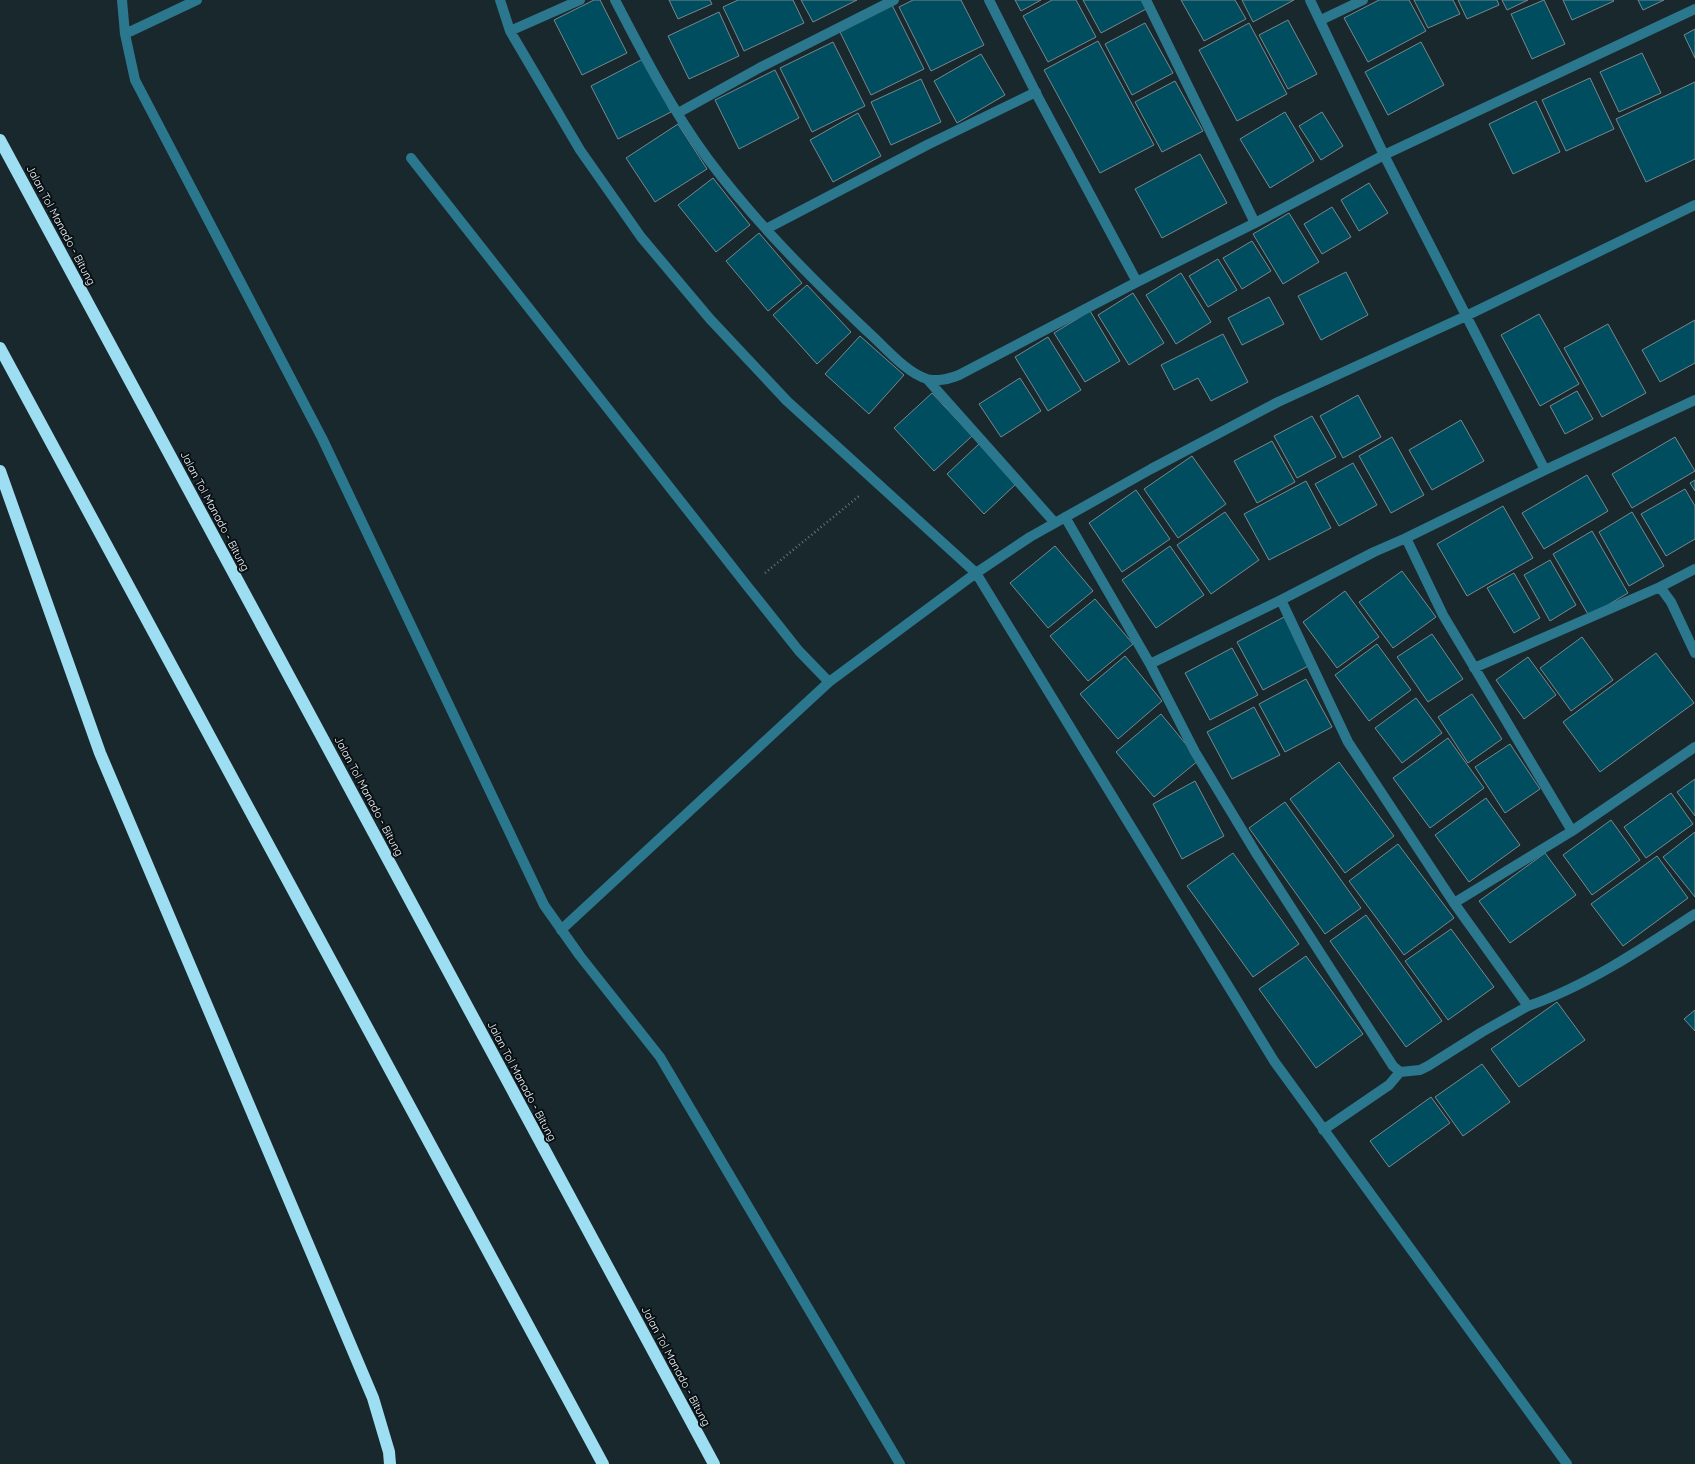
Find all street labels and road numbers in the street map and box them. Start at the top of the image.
street label: Jalan Tol Manado - Bitung [23,162,99,288]
street label: Jalan Tol Manado - Bitung [177,448,253,574]
street label: Jalan Tol Manado - Bitung [331,733,407,859]
street label: Jalan Tol Manado - Bitung [484,1018,560,1144]
street label: Jalan Tol Manado - Bitung [638,1303,714,1429]

